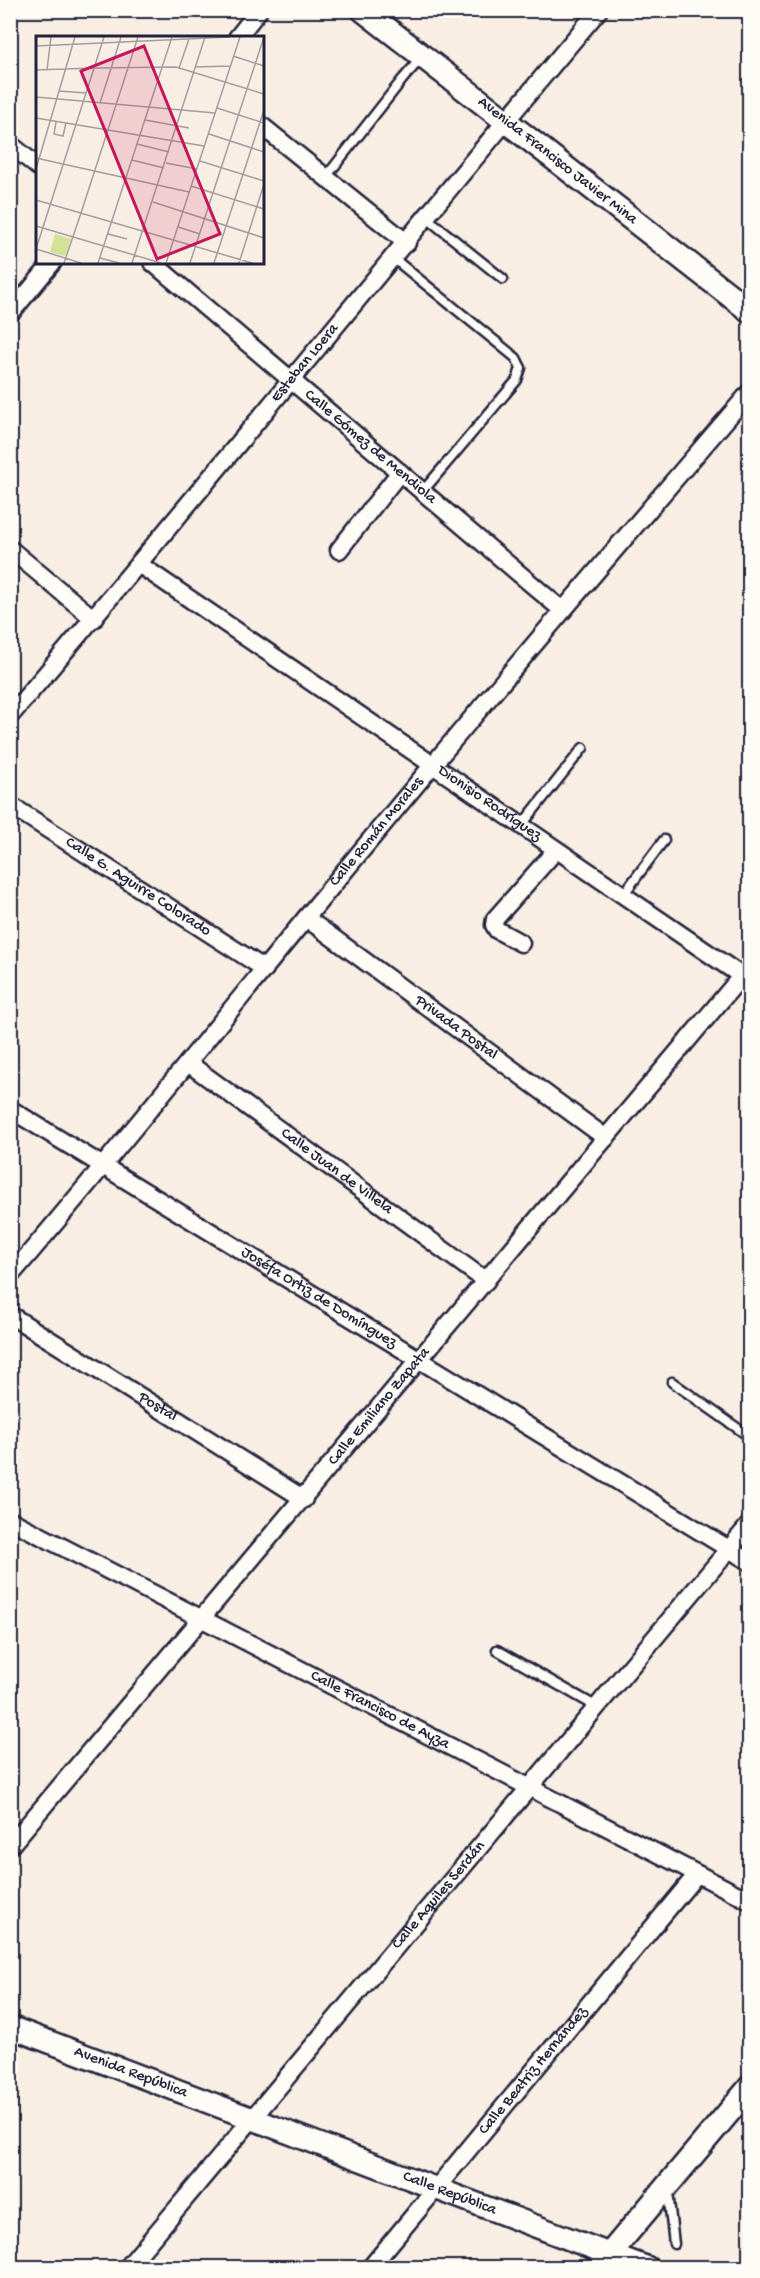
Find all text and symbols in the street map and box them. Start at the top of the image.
inset map [36,36,264,264]
street label: Avenida Francisco Javier Mina [473,93,642,230]
street label: Esteban Loera [267,319,344,406]
street label: Calle Gómez de Mendiola [300,386,441,509]
street label: Dionisio Rodríguez [433,761,546,846]
street label: Calle Román Morales [326,772,429,891]
street label: Calle G. Aguirre Colorado [61,833,214,941]
street label: Privada Postal [410,991,501,1065]
street label: Calle Juan de Villela [277,1124,397,1220]
street label: Joséfa Ortiz de Domínguez [237,1243,401,1353]
street label: Calle Emiliano Zapata [324,1343,435,1470]
street label: Postal [134,1388,180,1426]
street label: Calle Francisco de Ayza [307,1667,454,1755]
street label: Calle Aquiles Serdán [388,1837,490,1953]
street label: Calle Beatriz Hernández [475,2002,593,2139]
street label: Avenida República [71,2043,191,2103]
street label: Calle República [400,2167,500,2220]

